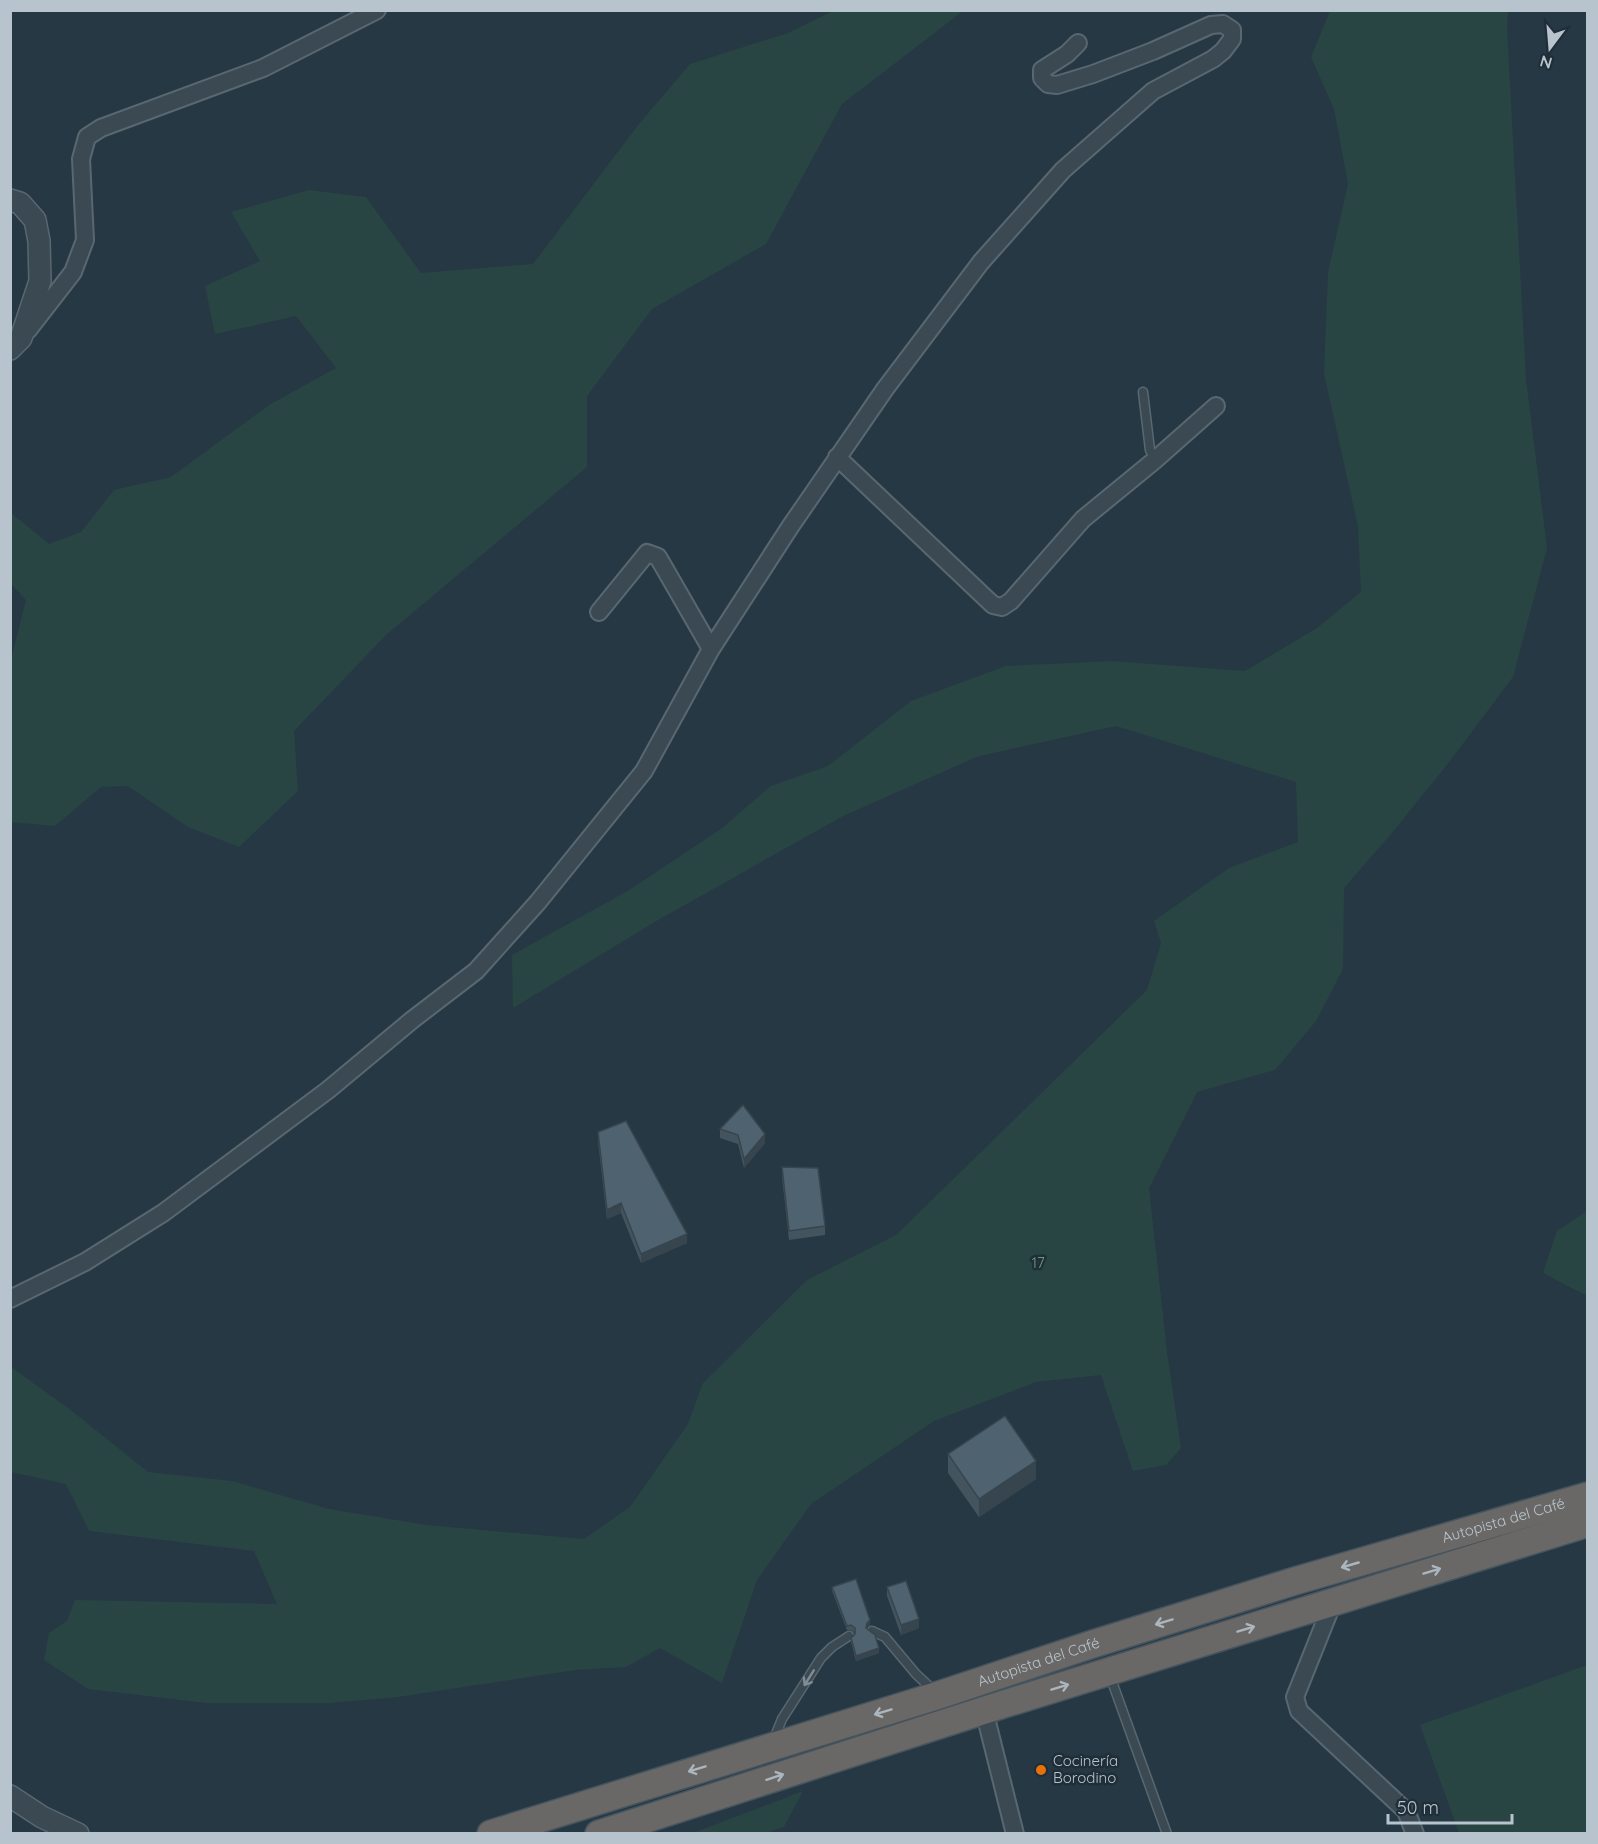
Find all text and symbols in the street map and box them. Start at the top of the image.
north arrow [1520,18,1580,78]
text: N [1537,51,1554,74]
park label: 17 [1031,1253,1045,1272]
street label: Autopista del Café [1440,1493,1567,1547]
one-way arrow [1341,1560,1360,1571]
one-way arrow [1422,1565,1441,1576]
one-way arrow [1154,1617,1173,1628]
one-way arrow [1236,1623,1255,1634]
street label: Autopista del Café [975,1633,1102,1691]
one-way arrow [803,1669,815,1686]
one-way arrow [1050,1680,1069,1691]
one-way arrow [874,1707,893,1718]
place label: Cocinería Borodino [1053,1751,1118,1787]
marker: Cocinería Borodino [1034,1763,1048,1777]
one-way arrow [688,1764,707,1775]
one-way arrow [765,1770,784,1781]
scale bar [1388,1787,1512,1825]
text: 50 m [1397,1796,1439,1819]

